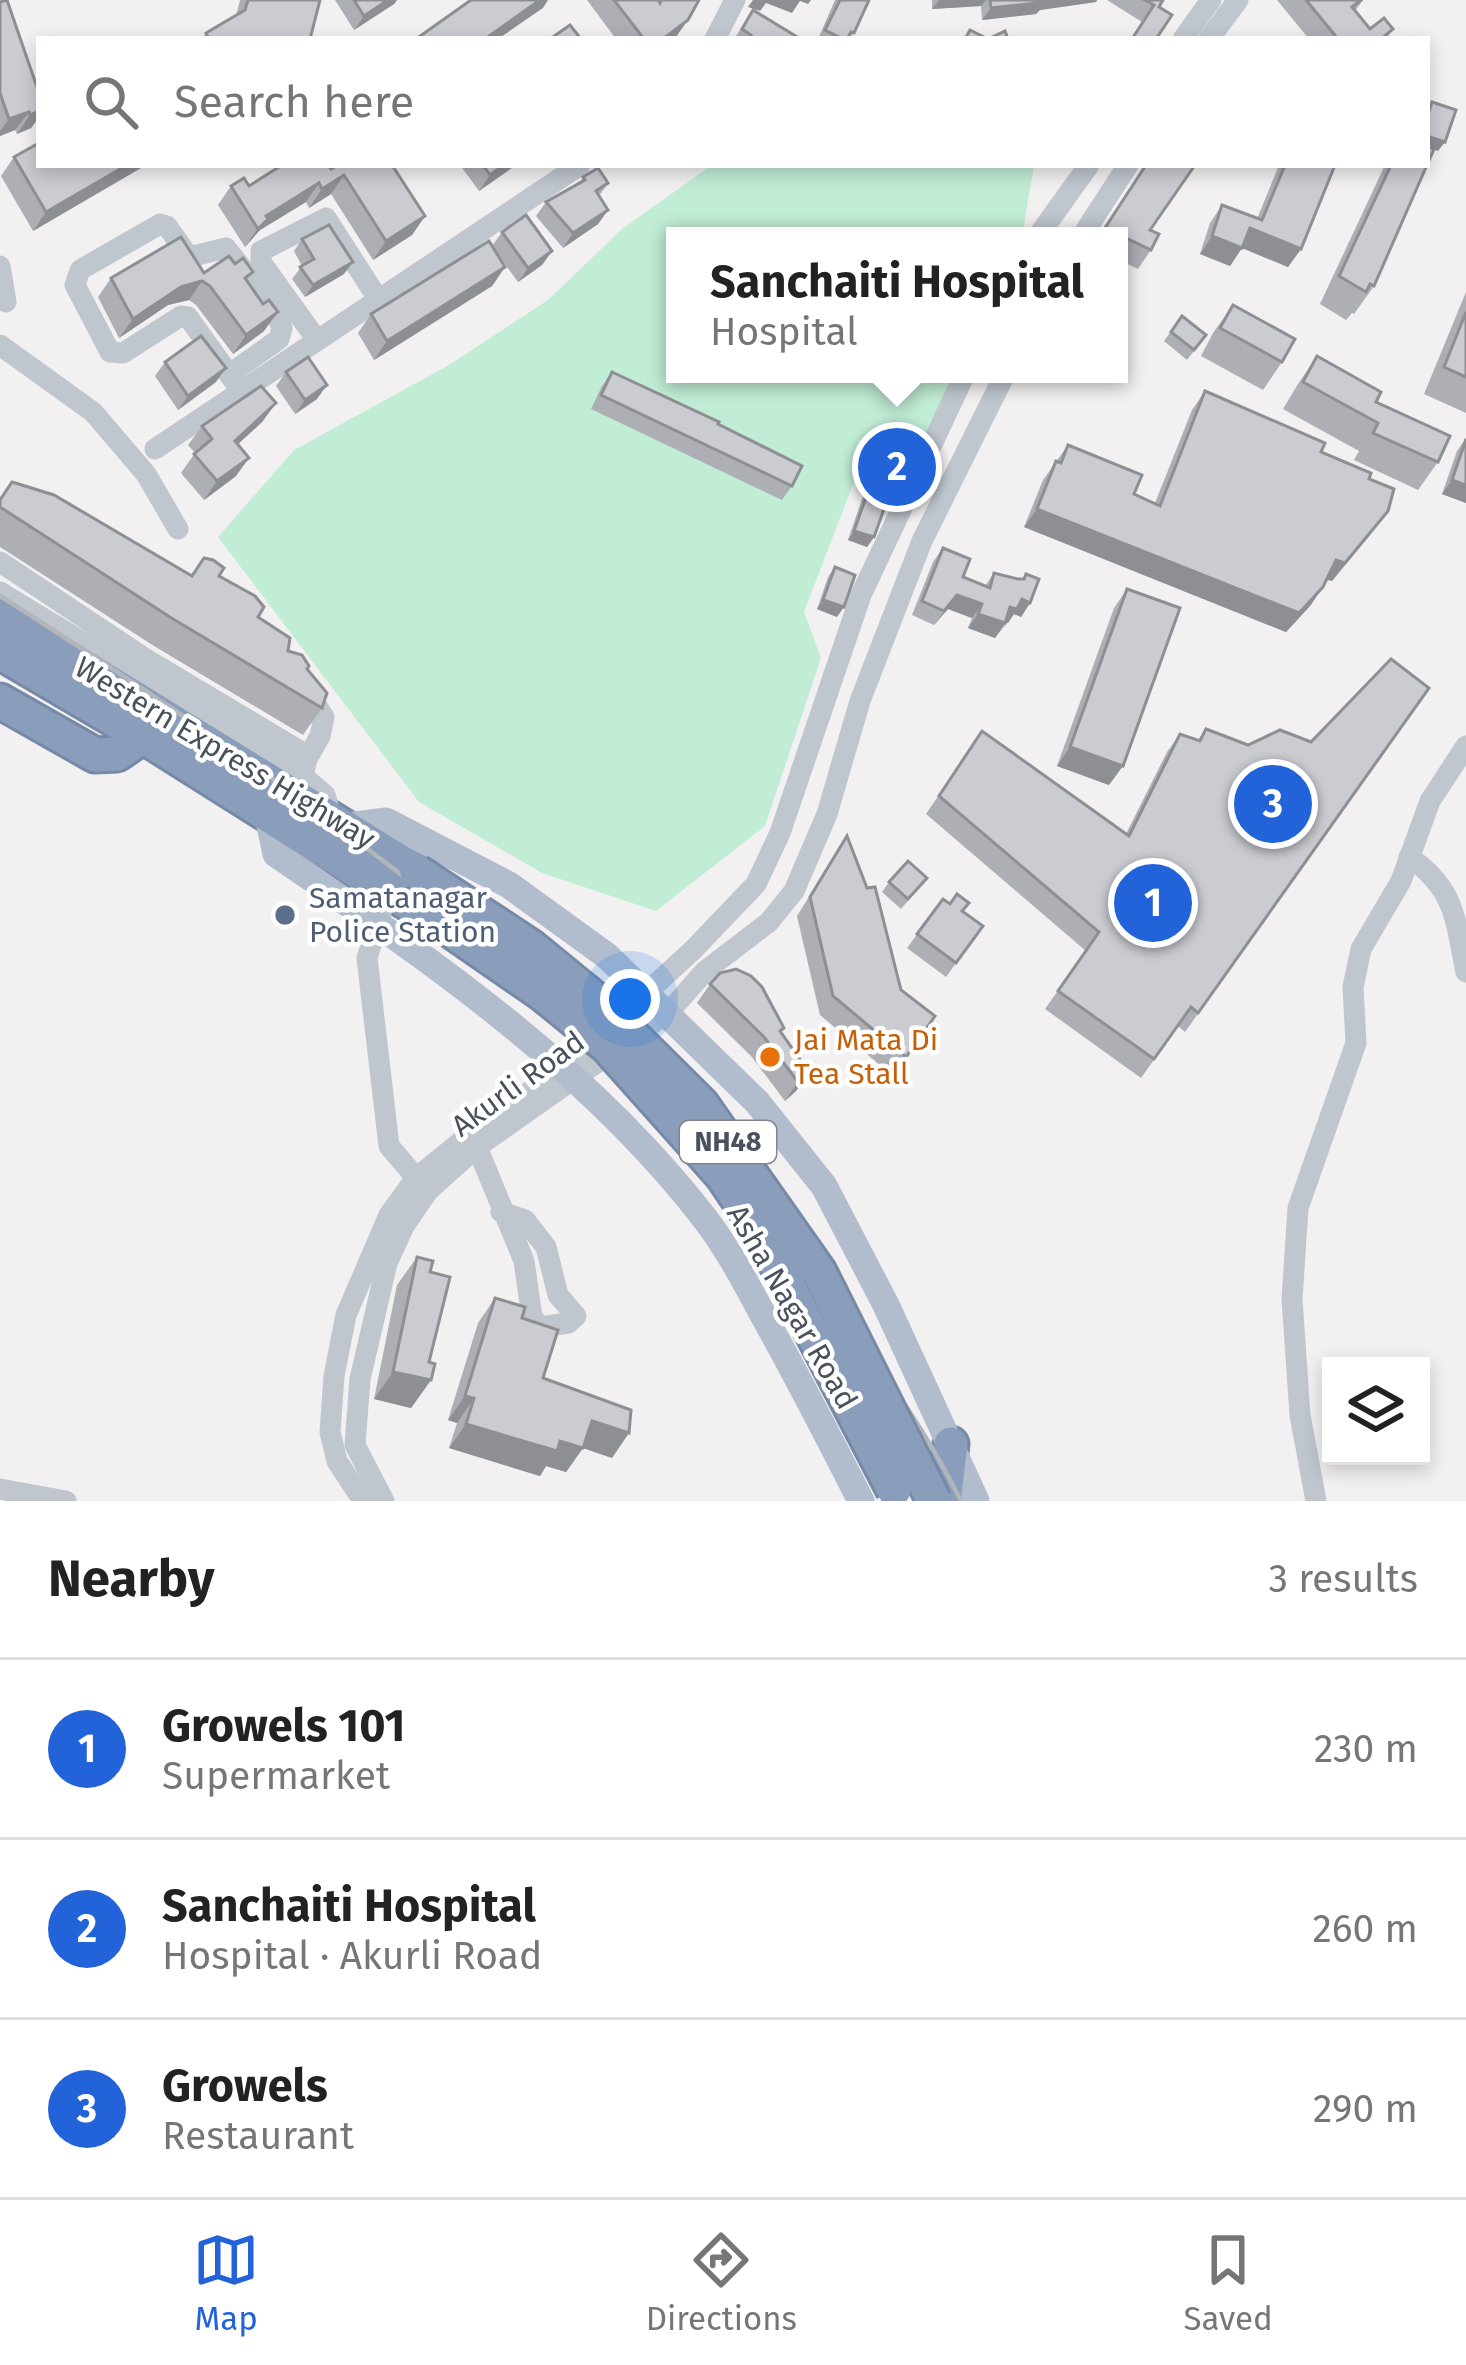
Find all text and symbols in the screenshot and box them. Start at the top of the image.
search box [36,36,1430,168]
icon: search [78,69,144,135]
text: Search here [174,75,414,129]
popup [666,227,1128,383]
text: Sanchaiti Hospital [710,255,1084,309]
text: Hospital [710,309,858,355]
pin: 2 [858,422,936,512]
street label: Western Express Highway [68,649,382,857]
pin: 3 [1234,759,1312,849]
pin: 1 [1114,858,1192,948]
place label: Samatanagar Police Station [309,880,496,950]
marker: Samatanagar Police Station [272,902,298,928]
your location [600,969,660,1029]
place label: Jai Mata Di Tea Stall [794,1022,938,1092]
street label: Akurli Road [444,1024,592,1144]
marker: Jai Mata Di Tea Stall [757,1044,783,1070]
road number: NH48 [680,1121,776,1163]
street label: Asha Nagar Road [719,1199,865,1415]
map controls [1322,1357,1430,1465]
button: layers [1322,1357,1430,1465]
text: Nearby [48,1548,214,1610]
text: 3 results [1268,1556,1418,1602]
text: Growels 101 [162,1699,405,1753]
text: 1 [78,1726,96,1772]
text: 230 m [1314,1726,1418,1772]
text: Supermarket [162,1753,390,1799]
text: Sanchaiti Hospital [162,1879,536,1933]
text: 2 [77,1906,97,1952]
text: 260 m [1312,1906,1418,1952]
text: Hospital · Akurli Road [162,1933,542,1979]
text: Growels [162,2059,328,2113]
text: 3 [77,2086,97,2132]
text: 290 m [1313,2086,1418,2132]
text: Restaurant [162,2113,354,2159]
tab: Map [193,2227,259,2339]
tab: Directions [646,2227,797,2339]
tab: Saved [1183,2227,1273,2339]

